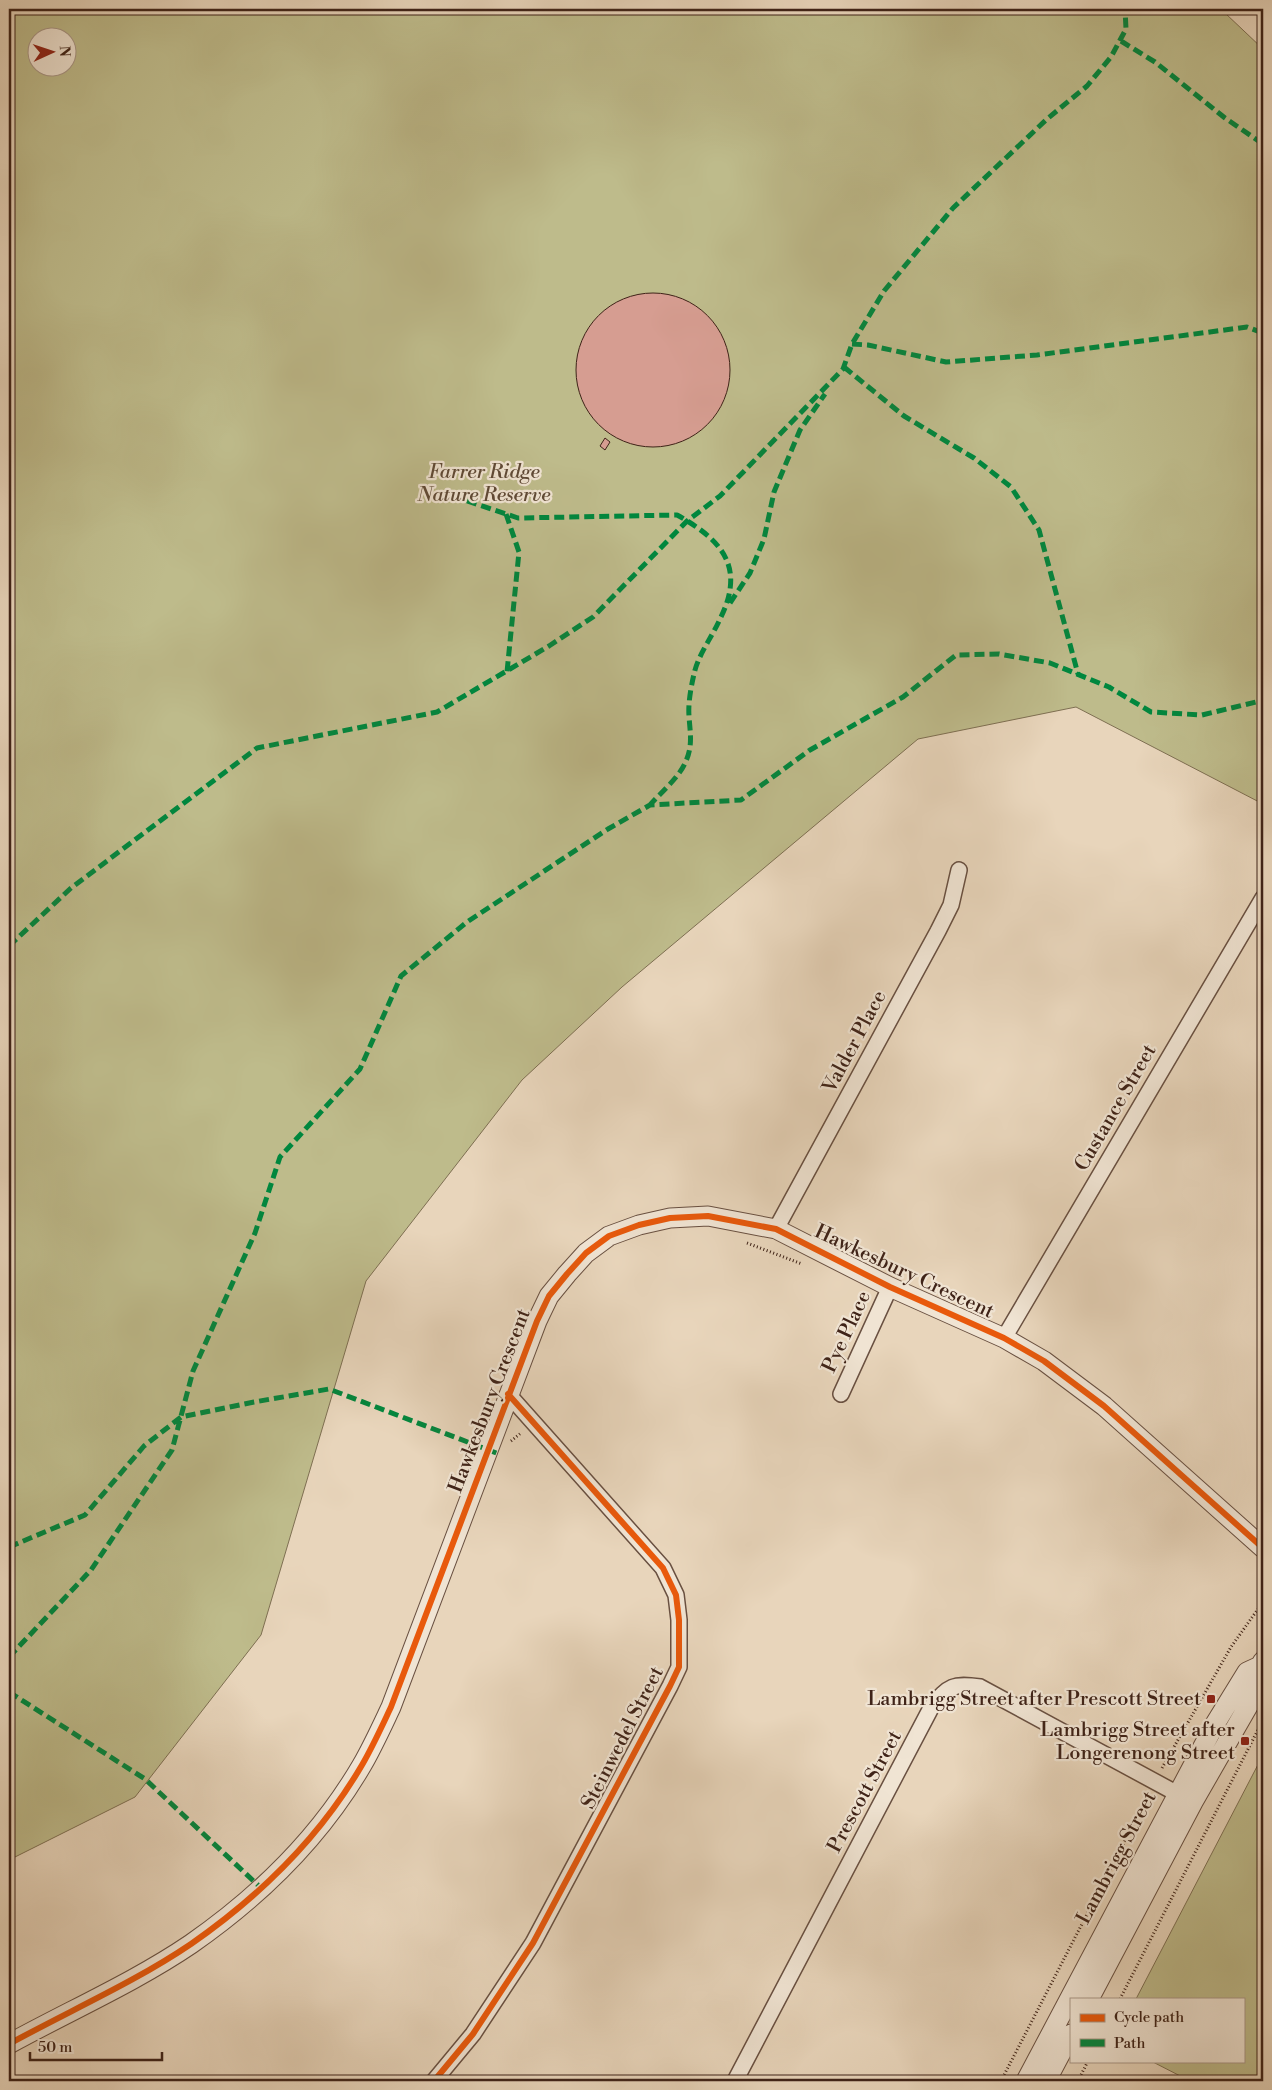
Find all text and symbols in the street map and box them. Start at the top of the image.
north arrow [28,28,78,78]
text: N [55,45,73,57]
park label: Farrer Ridge Nature Reserve [416,460,551,508]
street label: Valder Place [817,986,893,1099]
street label: Custance Street [1070,1040,1162,1176]
street label: Hawkesbury Crescent [810,1219,998,1325]
street label: Pye Place [817,1287,877,1377]
street label: Hawkesbury Crescent [443,1305,537,1497]
street label: Steinwedel Street [576,1663,670,1813]
place label: Lambrigg Street after Prescott Street [867,1687,1201,1712]
marker: Lambrigg Street after Prescott Street [1205,1693,1217,1705]
place label: Lambrigg Street after Longerenong Street [1040,1718,1235,1766]
street label: Prescott Street [822,1727,908,1857]
marker: Lambrigg Street after Longerenong Street [1239,1735,1251,1747]
street label: Lambrigg Street [1071,1787,1163,1929]
legend [1070,1998,1244,2062]
text: Cycle path [1114,2008,1184,2027]
scale bar [30,2030,162,2062]
text: Path [1114,2034,1146,2053]
text: 50 m [38,2038,72,2057]

